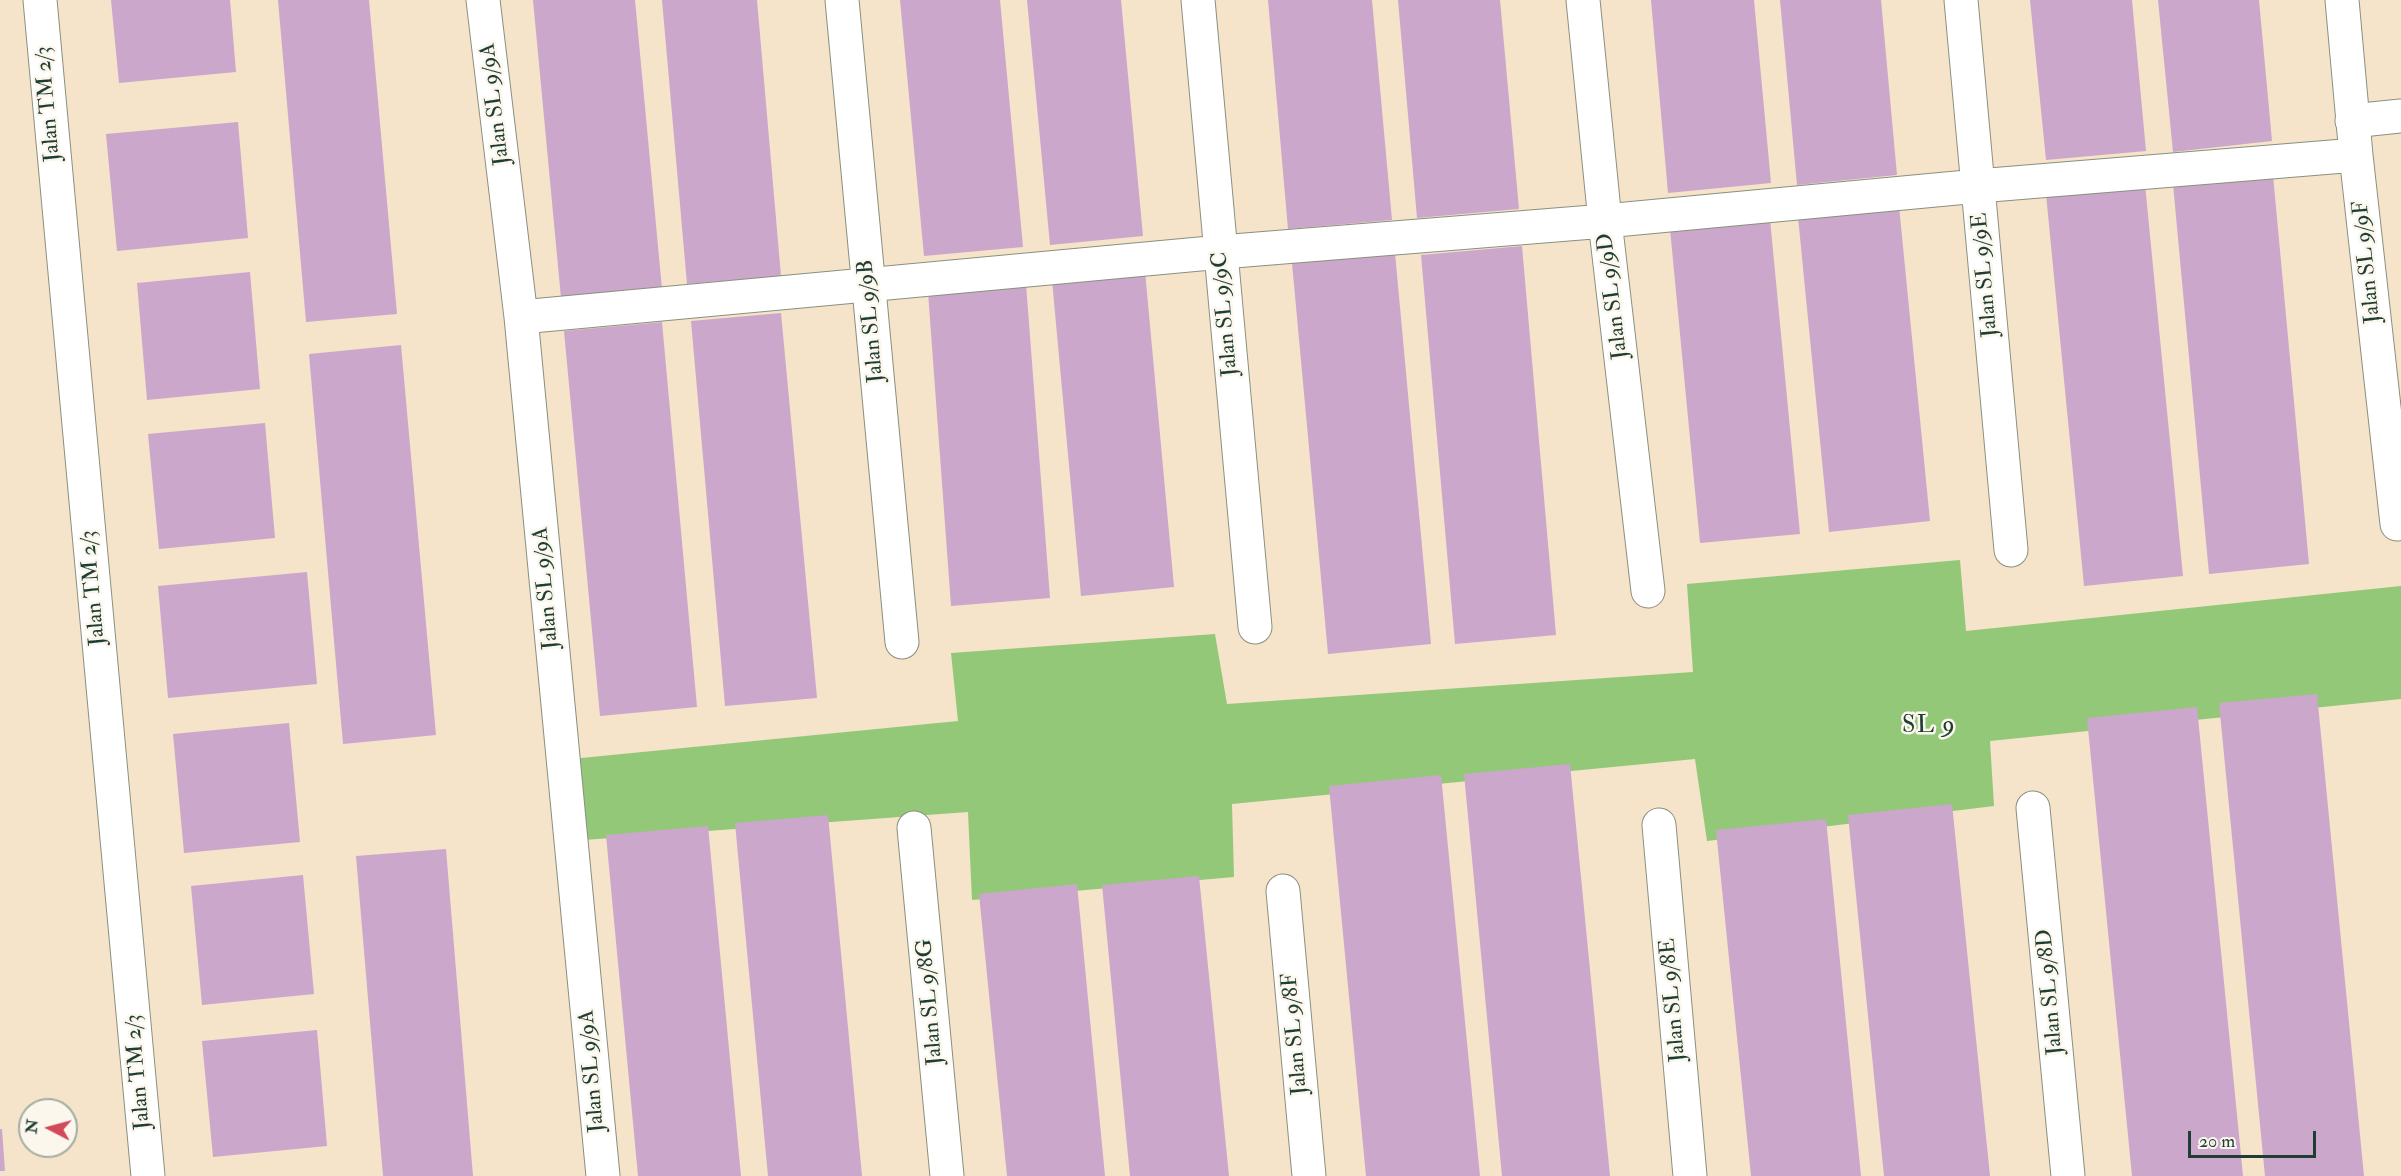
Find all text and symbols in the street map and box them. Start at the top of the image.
street label: Jalan SL 9/9A [475,41,517,167]
street label: Jalan TM 2/3 [31,45,67,163]
street label: Jalan SL 9/9F [2348,199,2388,325]
street label: Jalan SL 9/9E [1967,212,2005,338]
street label: Jalan SL 9/9D [1593,231,1635,361]
street label: Jalan SL 9/9C [1207,250,1245,378]
street label: Jalan SL 9/9B [853,258,891,384]
street label: Jalan SL 9/9A [528,525,566,651]
street label: Jalan TM 2/3 [76,529,112,647]
district label: SL 9 [1902,713,1956,741]
street label: Jalan SL 9/8D [2032,928,2070,1056]
street label: Jalan SL 9/8E [1655,937,1693,1063]
street label: Jalan SL 9/8G [912,938,950,1066]
street label: Jalan SL 9/8F [1278,972,1314,1096]
street label: Jalan SL 9/9A [574,1008,612,1134]
street label: Jalan TM 2/3 [121,1013,157,1131]
north arrow [18,1098,78,1158]
text: N [21,1118,43,1135]
scale bar [2191,1119,2318,1157]
text: 20 m [2199,1130,2235,1153]

